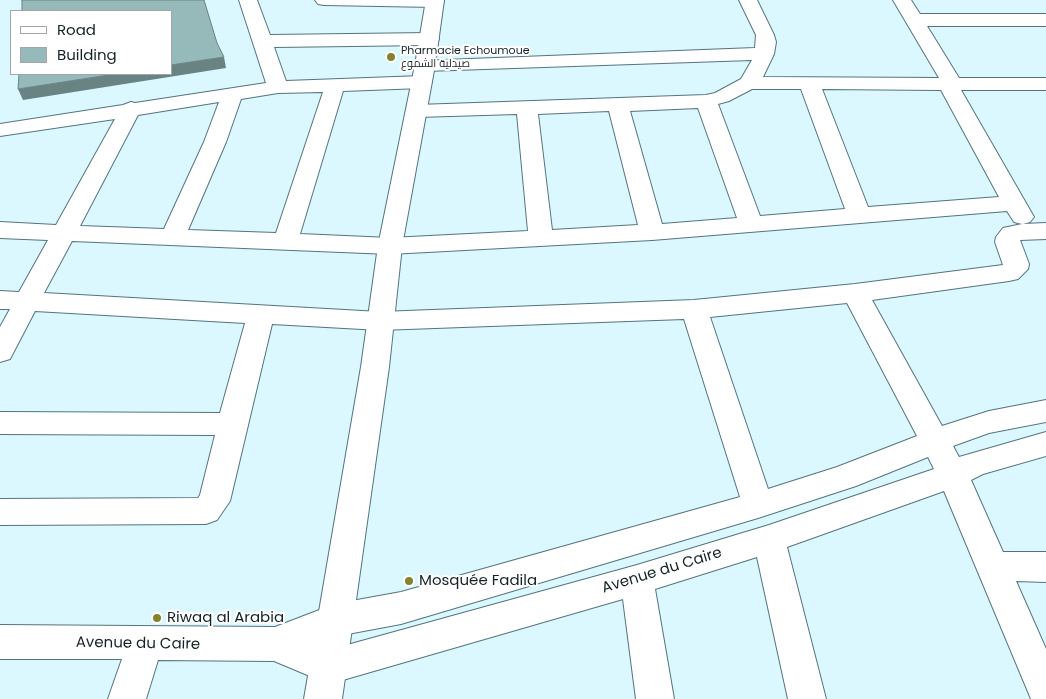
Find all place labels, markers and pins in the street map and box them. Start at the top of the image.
place label: Pharmacie Echoumoue صيدلية الشموع [401,44,530,70]
marker: Pharmacie Echoumoue صيدلية الشموع [385,51,397,63]
place label: Mosquée Fadila [419,572,537,590]
marker: Mosquée Fadila [403,575,415,587]
place label: Riwaq al Arabia [167,609,284,627]
marker: Riwaq al Arabia [151,612,163,624]

